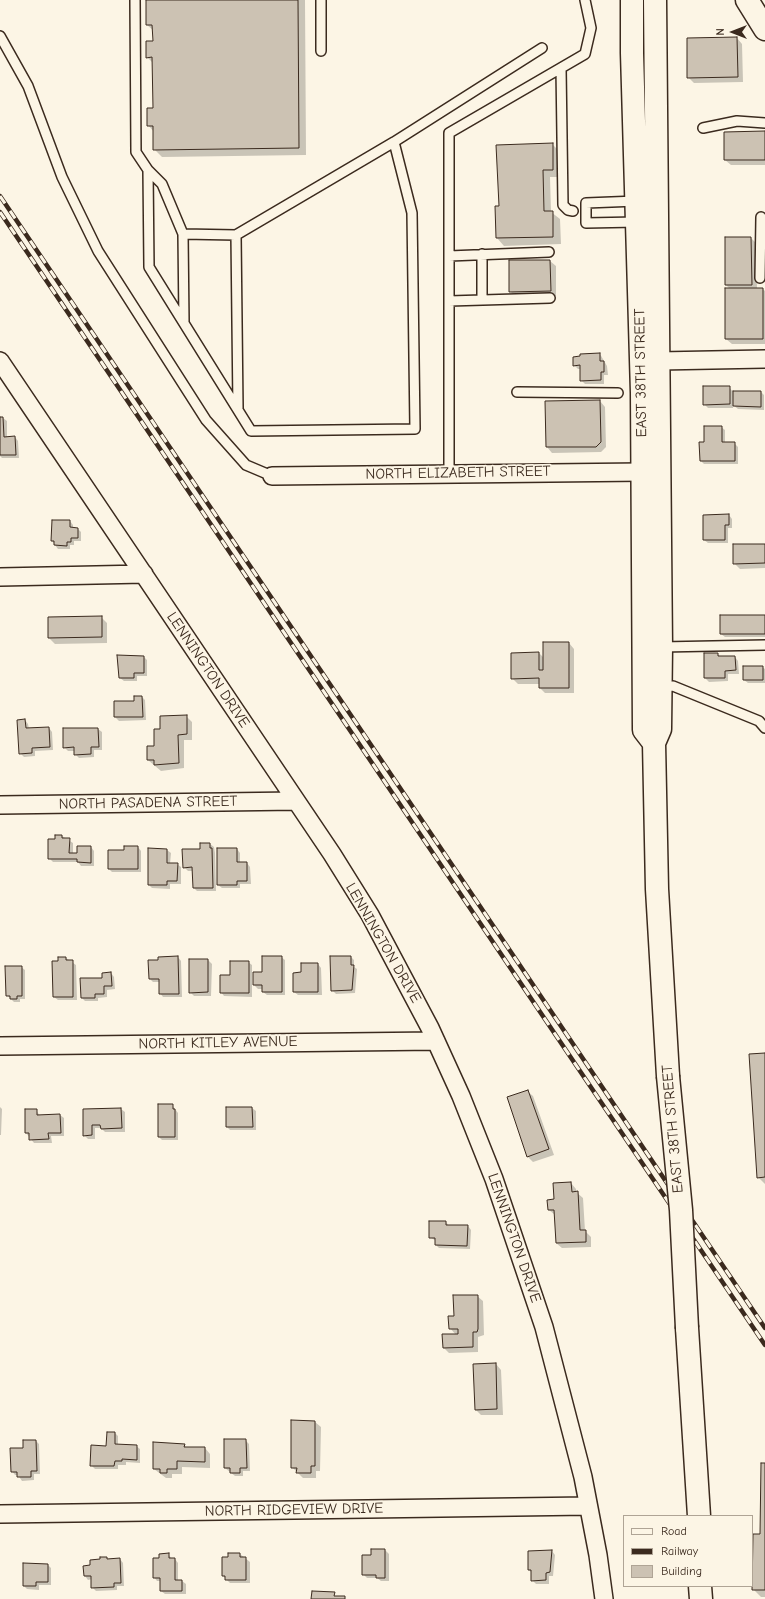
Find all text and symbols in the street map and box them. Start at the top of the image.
north arrow [713,12,753,52]
text: N [714,28,727,36]
street label: EAST 38TH STREET [631,308,651,438]
street label: NORTH ELIZABETH STREET [365,462,551,484]
street label: LENNINGTON DRIVE [163,609,253,731]
street label: NORTH PASADENA STREET [59,792,237,814]
street label: LENNINGTON DRIVE [341,880,425,1006]
street label: NORTH KITLEY AVENUE [138,1033,298,1053]
street label: EAST 38TH STREET [658,1064,688,1194]
street label: LENNINGTON DRIVE [483,1171,545,1305]
street label: NORTH RIDGEVIEW DRIVE [205,1499,383,1521]
legend [623,1515,753,1587]
text: Road [661,1524,687,1538]
text: Railway [661,1544,698,1558]
text: Building [661,1564,702,1578]

